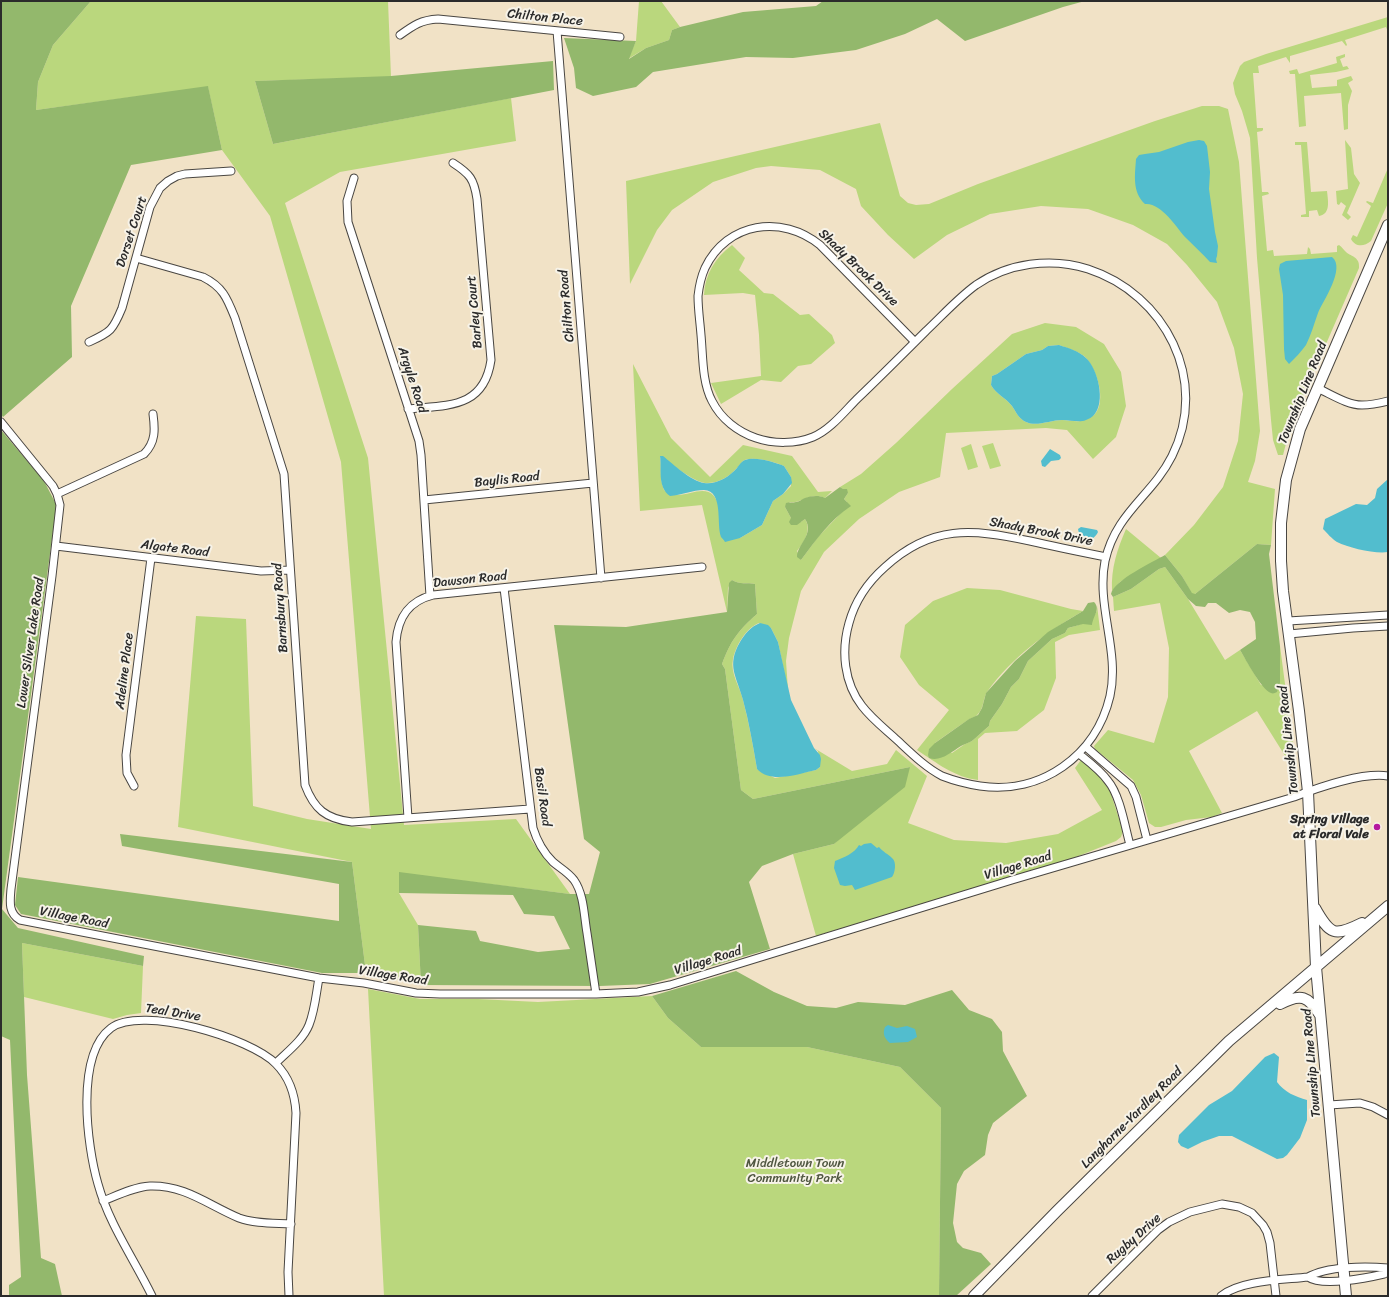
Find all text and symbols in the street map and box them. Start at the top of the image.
street label: Chilton Place [507,6,583,30]
street label: Dorset Court [113,195,151,269]
street label: Shady Brook Drive [815,226,901,310]
street label: Chilton Road [556,269,578,343]
street label: Barley Court [464,275,486,349]
street label: Township Line Road [1275,339,1331,447]
street label: Argyle Road [394,345,430,415]
street label: Baylis Road [474,469,540,491]
street label: Shady Brook Drive [988,514,1094,550]
street label: Algate Road [140,537,210,561]
street label: Barnsbury Road [270,563,292,653]
street label: Dawson Road [432,568,508,592]
street label: Lower Silver Lake Road [14,577,48,709]
street label: Adeline Place [113,632,137,710]
street label: Township Line Road [1276,685,1302,795]
street label: Basil Road [530,767,554,827]
place label: Spring Village at Floral Vale [1290,812,1369,843]
marker: Spring Village at Floral Vale [1372,822,1382,832]
street label: Village Road [983,848,1053,884]
street label: Village Road [38,904,110,932]
street label: Village Road [673,943,743,979]
street label: Village Road [358,963,428,989]
street label: Teal Drive [144,1001,202,1025]
street label: Township Line Road [1299,1008,1325,1118]
street label: Langhorne-Yardley Road [1078,1064,1186,1172]
park label: Middletown Town Community Park [746,1156,844,1187]
street label: Rugby Drive [1104,1211,1164,1267]

